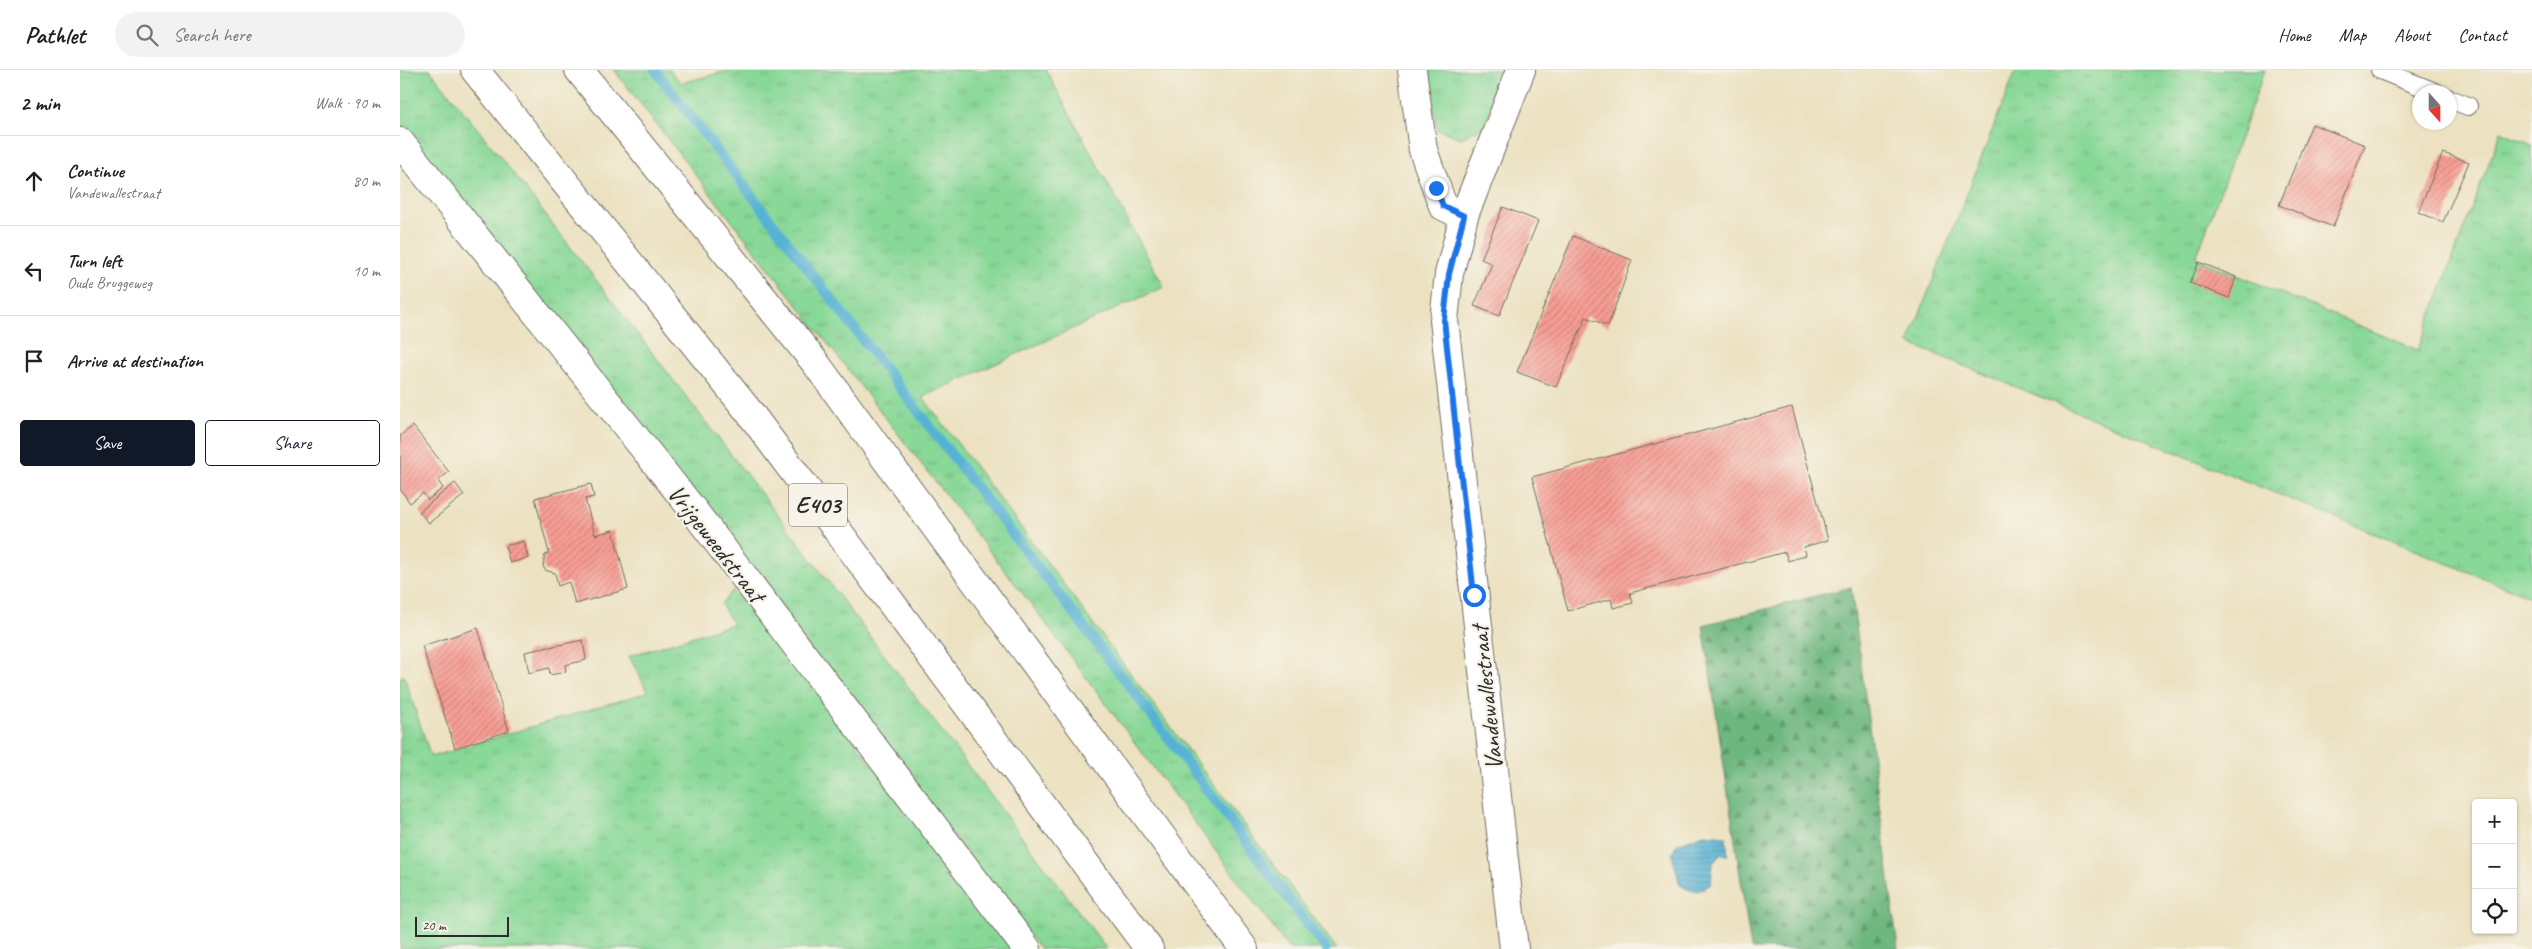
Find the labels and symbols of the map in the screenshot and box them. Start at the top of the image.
north arrow [2412,85,2457,130]
route end [1425,177,1448,200]
street label: Vrijgeweedstraat [660,478,775,612]
road number: E403 [789,484,847,526]
route start [1463,584,1486,607]
street label: Vandewallestraat [1463,620,1510,772]
scale bar [415,914,509,937]

